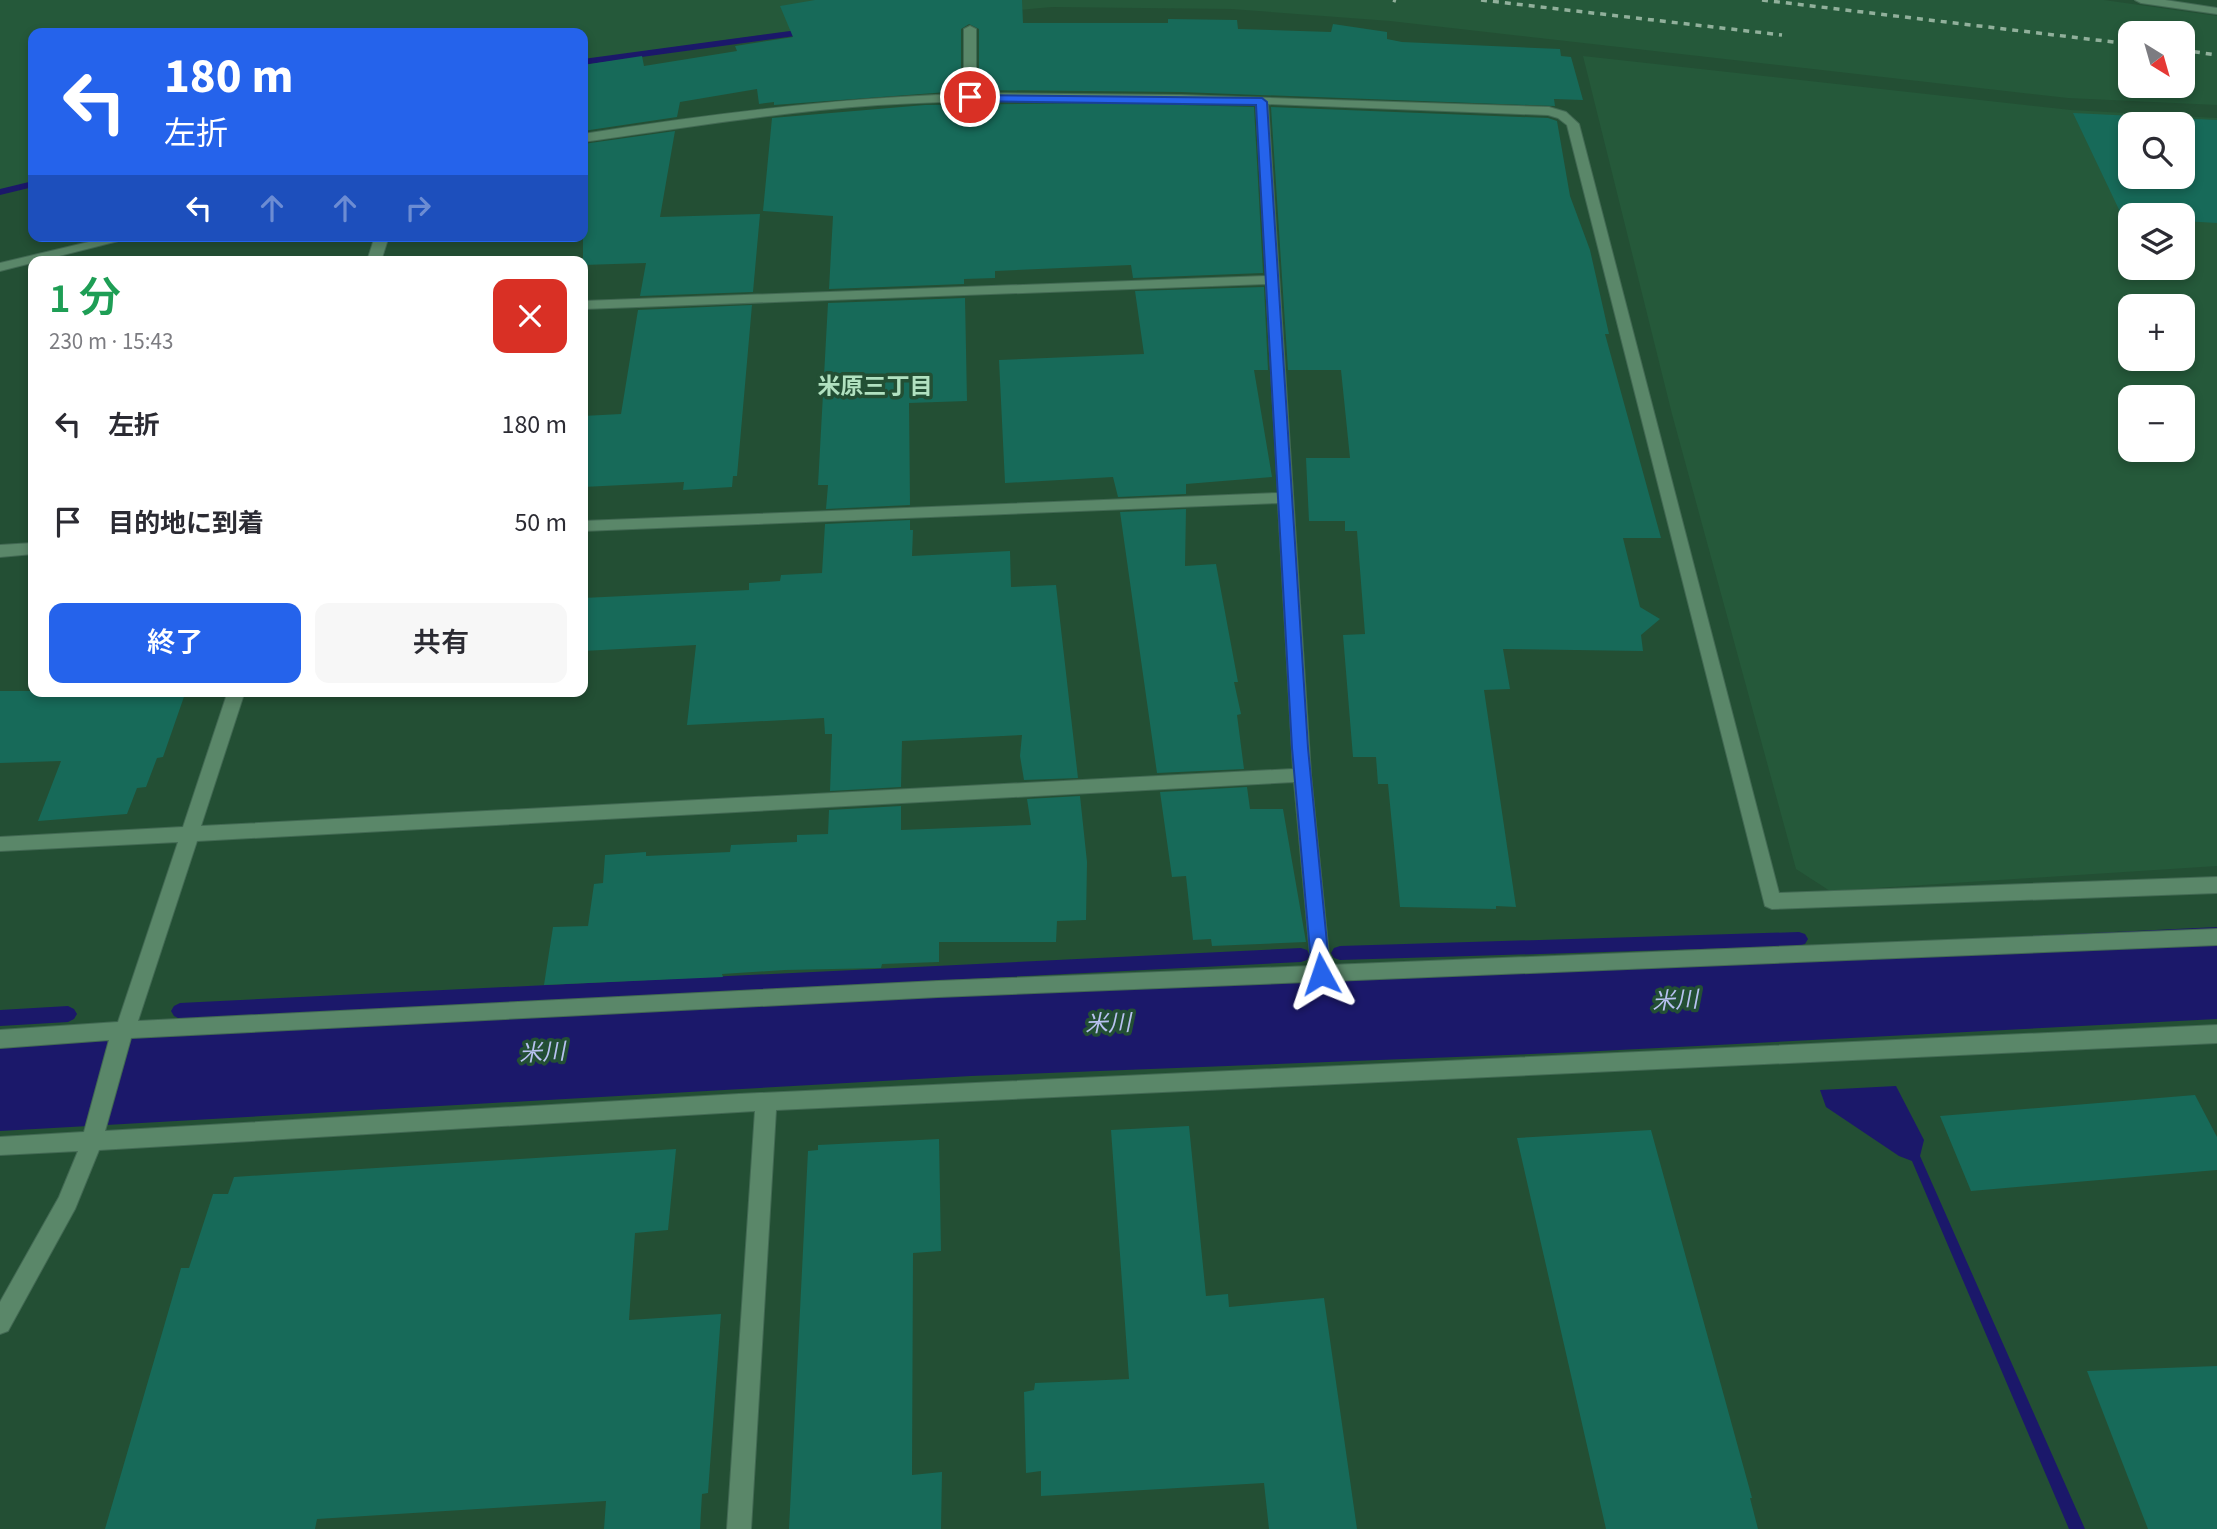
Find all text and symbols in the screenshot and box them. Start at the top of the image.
north arrow [2118,21,2194,98]
map controls [2118,21,2195,462]
text: 180 m [164,42,293,112]
icon: left [49,56,140,147]
pin [940,67,1000,127]
icon: arrive [951,78,989,116]
text: 左折 [164,111,228,157]
button: search [2118,112,2195,189]
icon: left [180,189,218,227]
icon: ahead [253,189,291,227]
icon: ahead [326,189,364,227]
icon: right [399,189,437,227]
button: layers [2118,203,2195,280]
text: 1 分 [49,269,121,329]
button: close [493,279,567,353]
button: + [2118,294,2195,371]
text: 230 m · 15:43 [49,325,173,358]
district label: 米原三丁目 [818,370,933,403]
button: − [2118,385,2195,462]
icon: left [49,405,87,443]
text: 180 m [501,406,567,443]
text: 左折 [108,407,160,444]
icon: arrive [49,503,87,541]
text: 50 m [514,504,567,541]
text: 目的地に到着 [108,505,264,542]
button: 終了 [49,603,301,683]
button: 共有 [315,603,567,683]
position arrow [1284,937,1358,1011]
water label: 米川 [1651,983,1702,1018]
water label: 米川 [1084,1006,1135,1041]
water label: 米川 [518,1035,569,1070]

